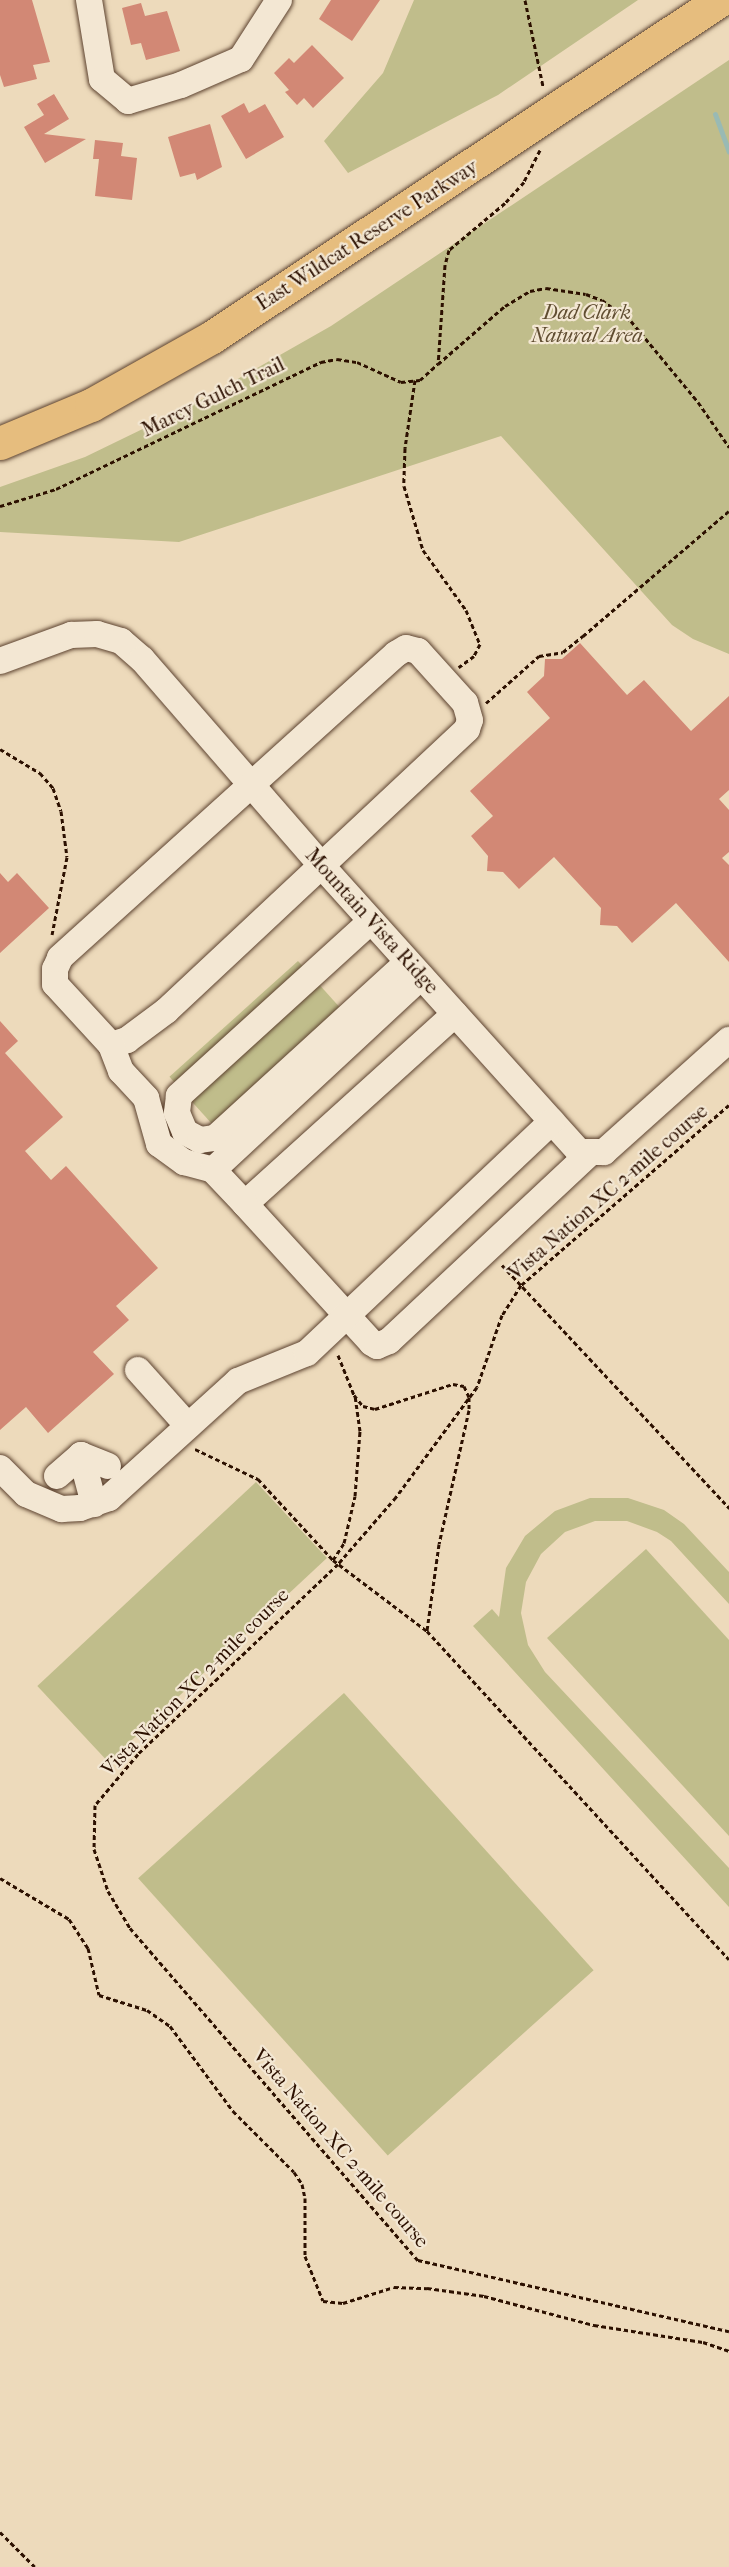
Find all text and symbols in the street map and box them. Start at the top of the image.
street label: East Wildcat Reserve Parkway [252,154,482,316]
park label: Dad Clark Natural Area [531,301,643,348]
street label: Marcy Gulch Trail [138,352,288,442]
street label: Mountain Vista Ridge [300,843,444,999]
street label: Vista Nation XC 2-mile course [504,1099,712,1285]
street label: Vista Nation XC 2-mile course [96,1583,294,1781]
street label: Vista Nation XC 2-mile course [248,2044,434,2252]

